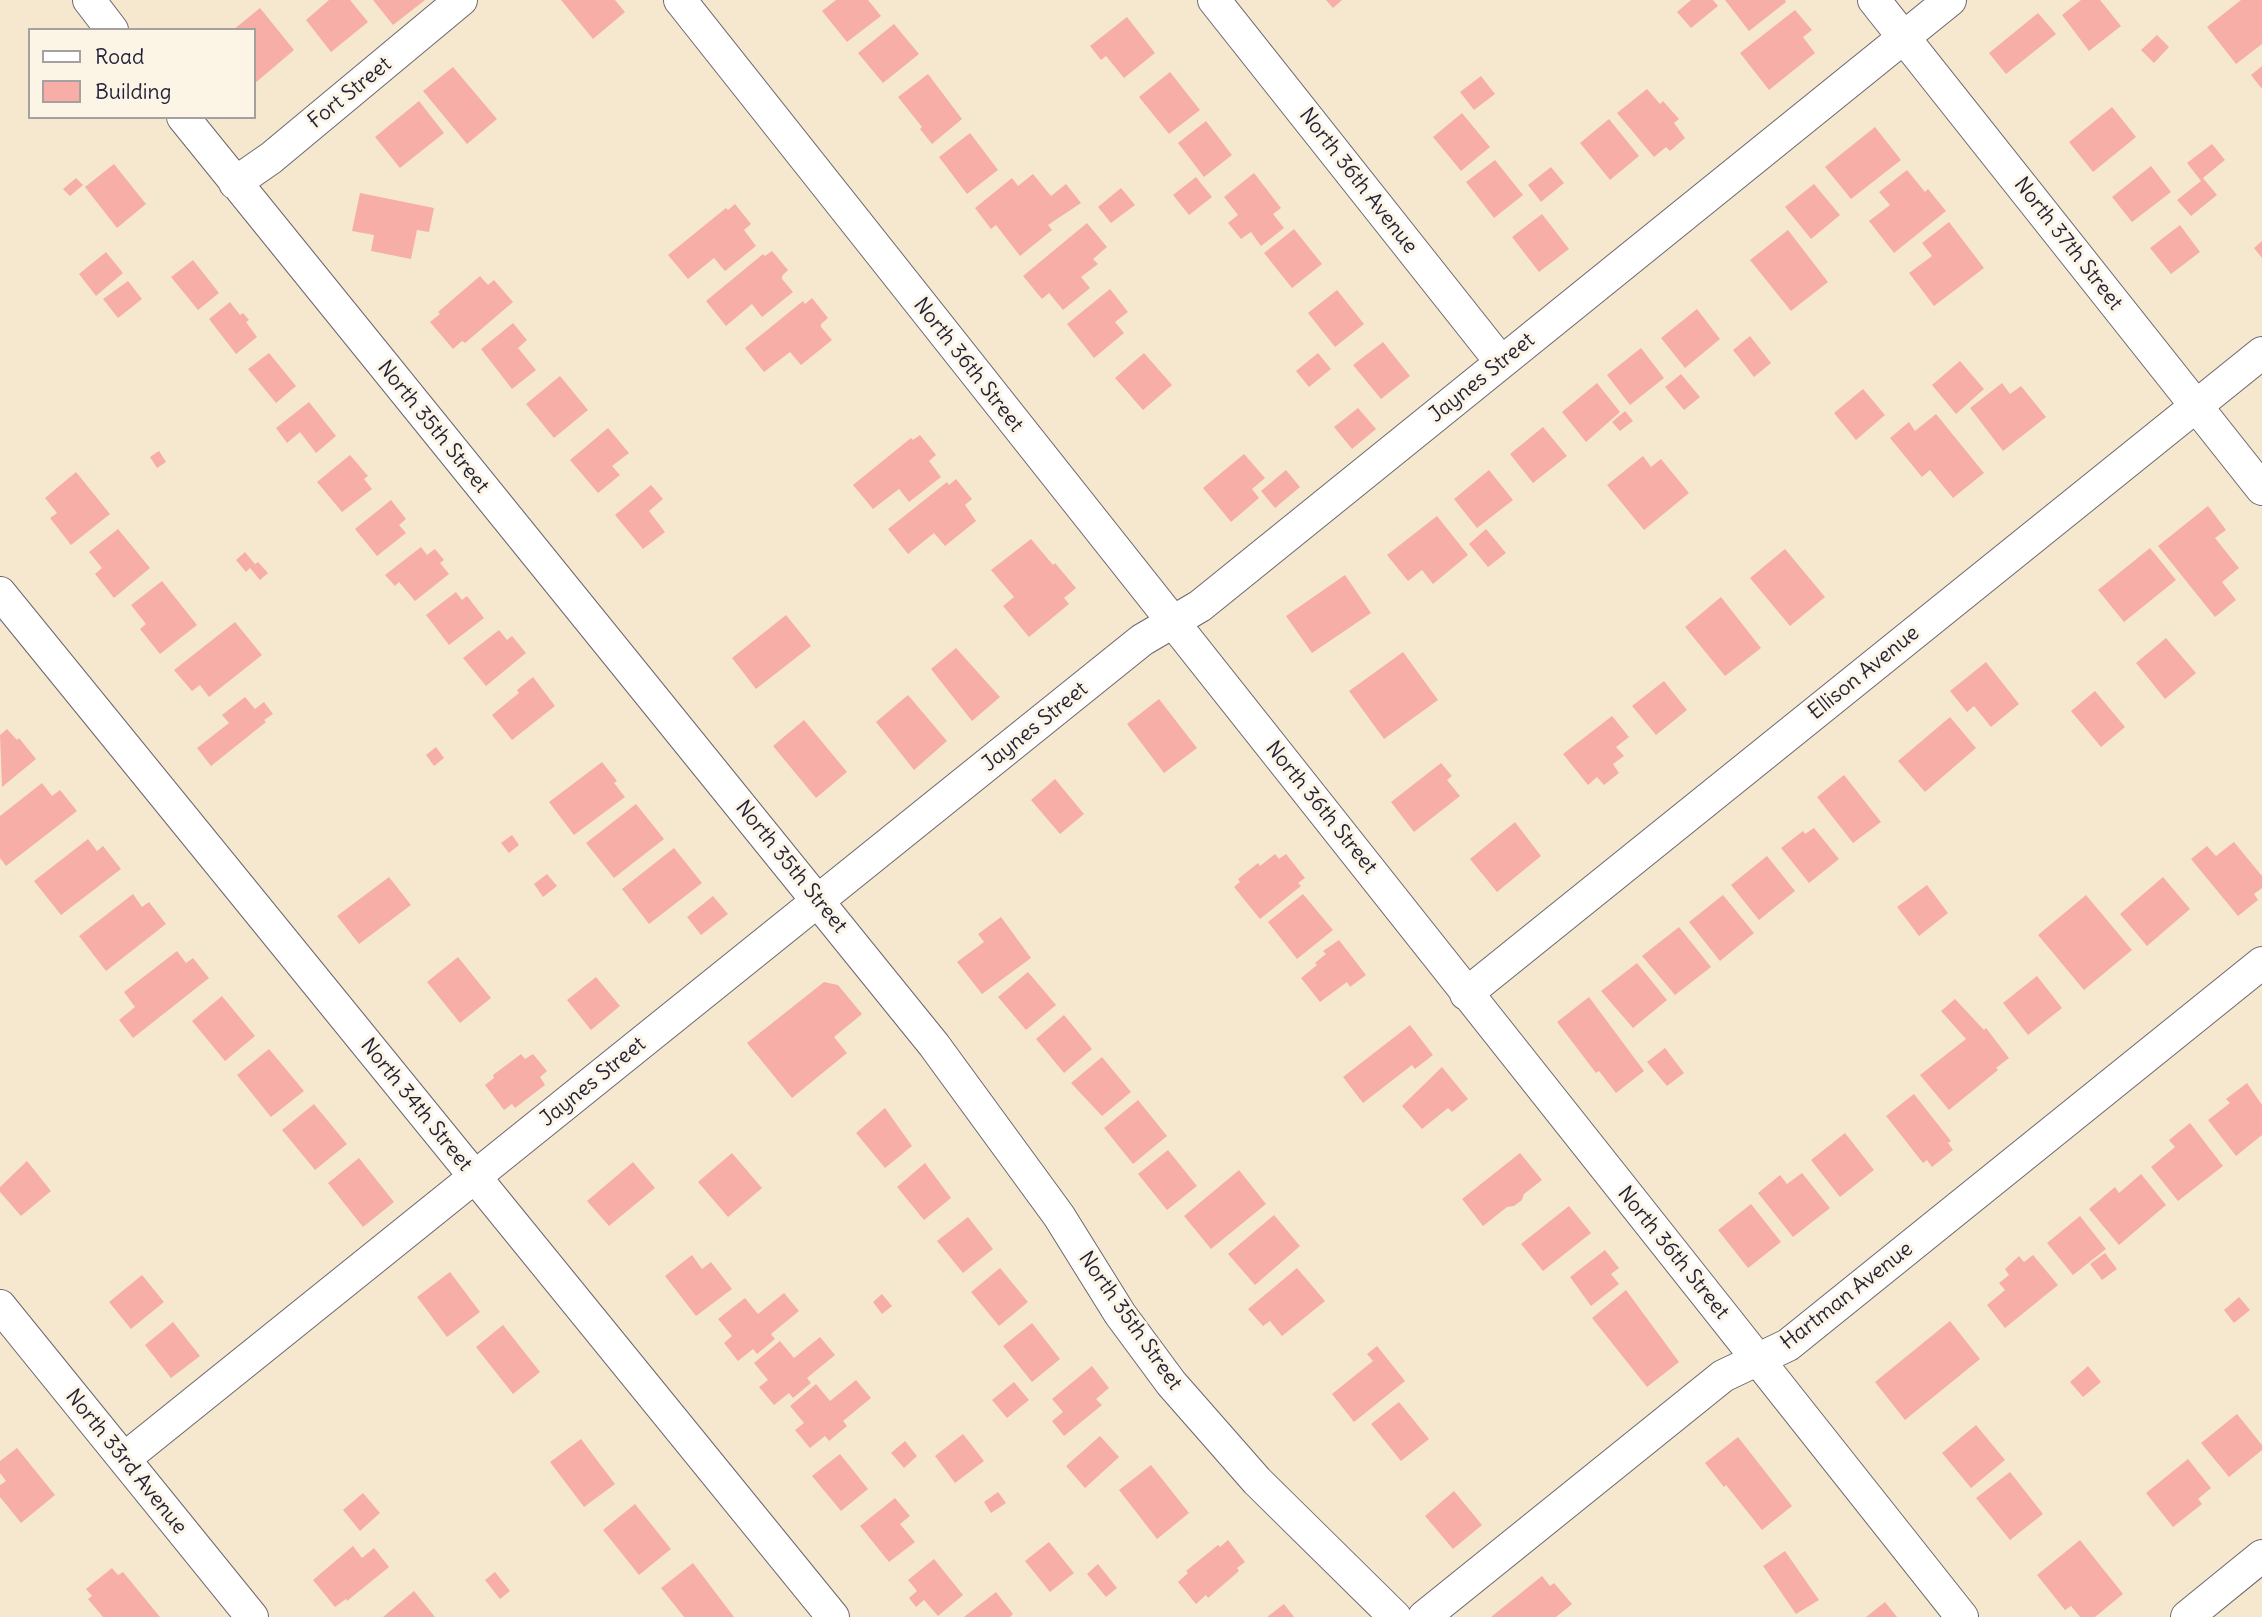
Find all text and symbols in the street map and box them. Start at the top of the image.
legend [28,28,256,119]
text: Road [95,43,144,70]
street label: Fort Street [303,52,397,134]
text: Building [95,78,171,105]
street label: North 36th Avenue [1293,103,1423,259]
street label: North 37th Street [2008,173,2128,315]
street label: North 36th Street [908,293,1028,437]
street label: Jaynes Street [1424,328,1540,428]
street label: North 35th Street [372,356,494,498]
street label: Ellison Avenue [1803,621,1925,725]
street label: Jaynes Street [977,677,1093,777]
street label: North 36th Street [1260,737,1382,879]
street label: North 35th Street [730,796,852,938]
street label: Jaynes Street [535,1032,651,1132]
street label: North 34th Street [355,1034,477,1176]
street label: North 36th Street [1612,1182,1734,1324]
street label: Hartman Avenue [1776,1237,1918,1355]
street label: North 35th Street [1073,1247,1187,1395]
street label: North 33rd Avenue [60,1385,192,1539]

